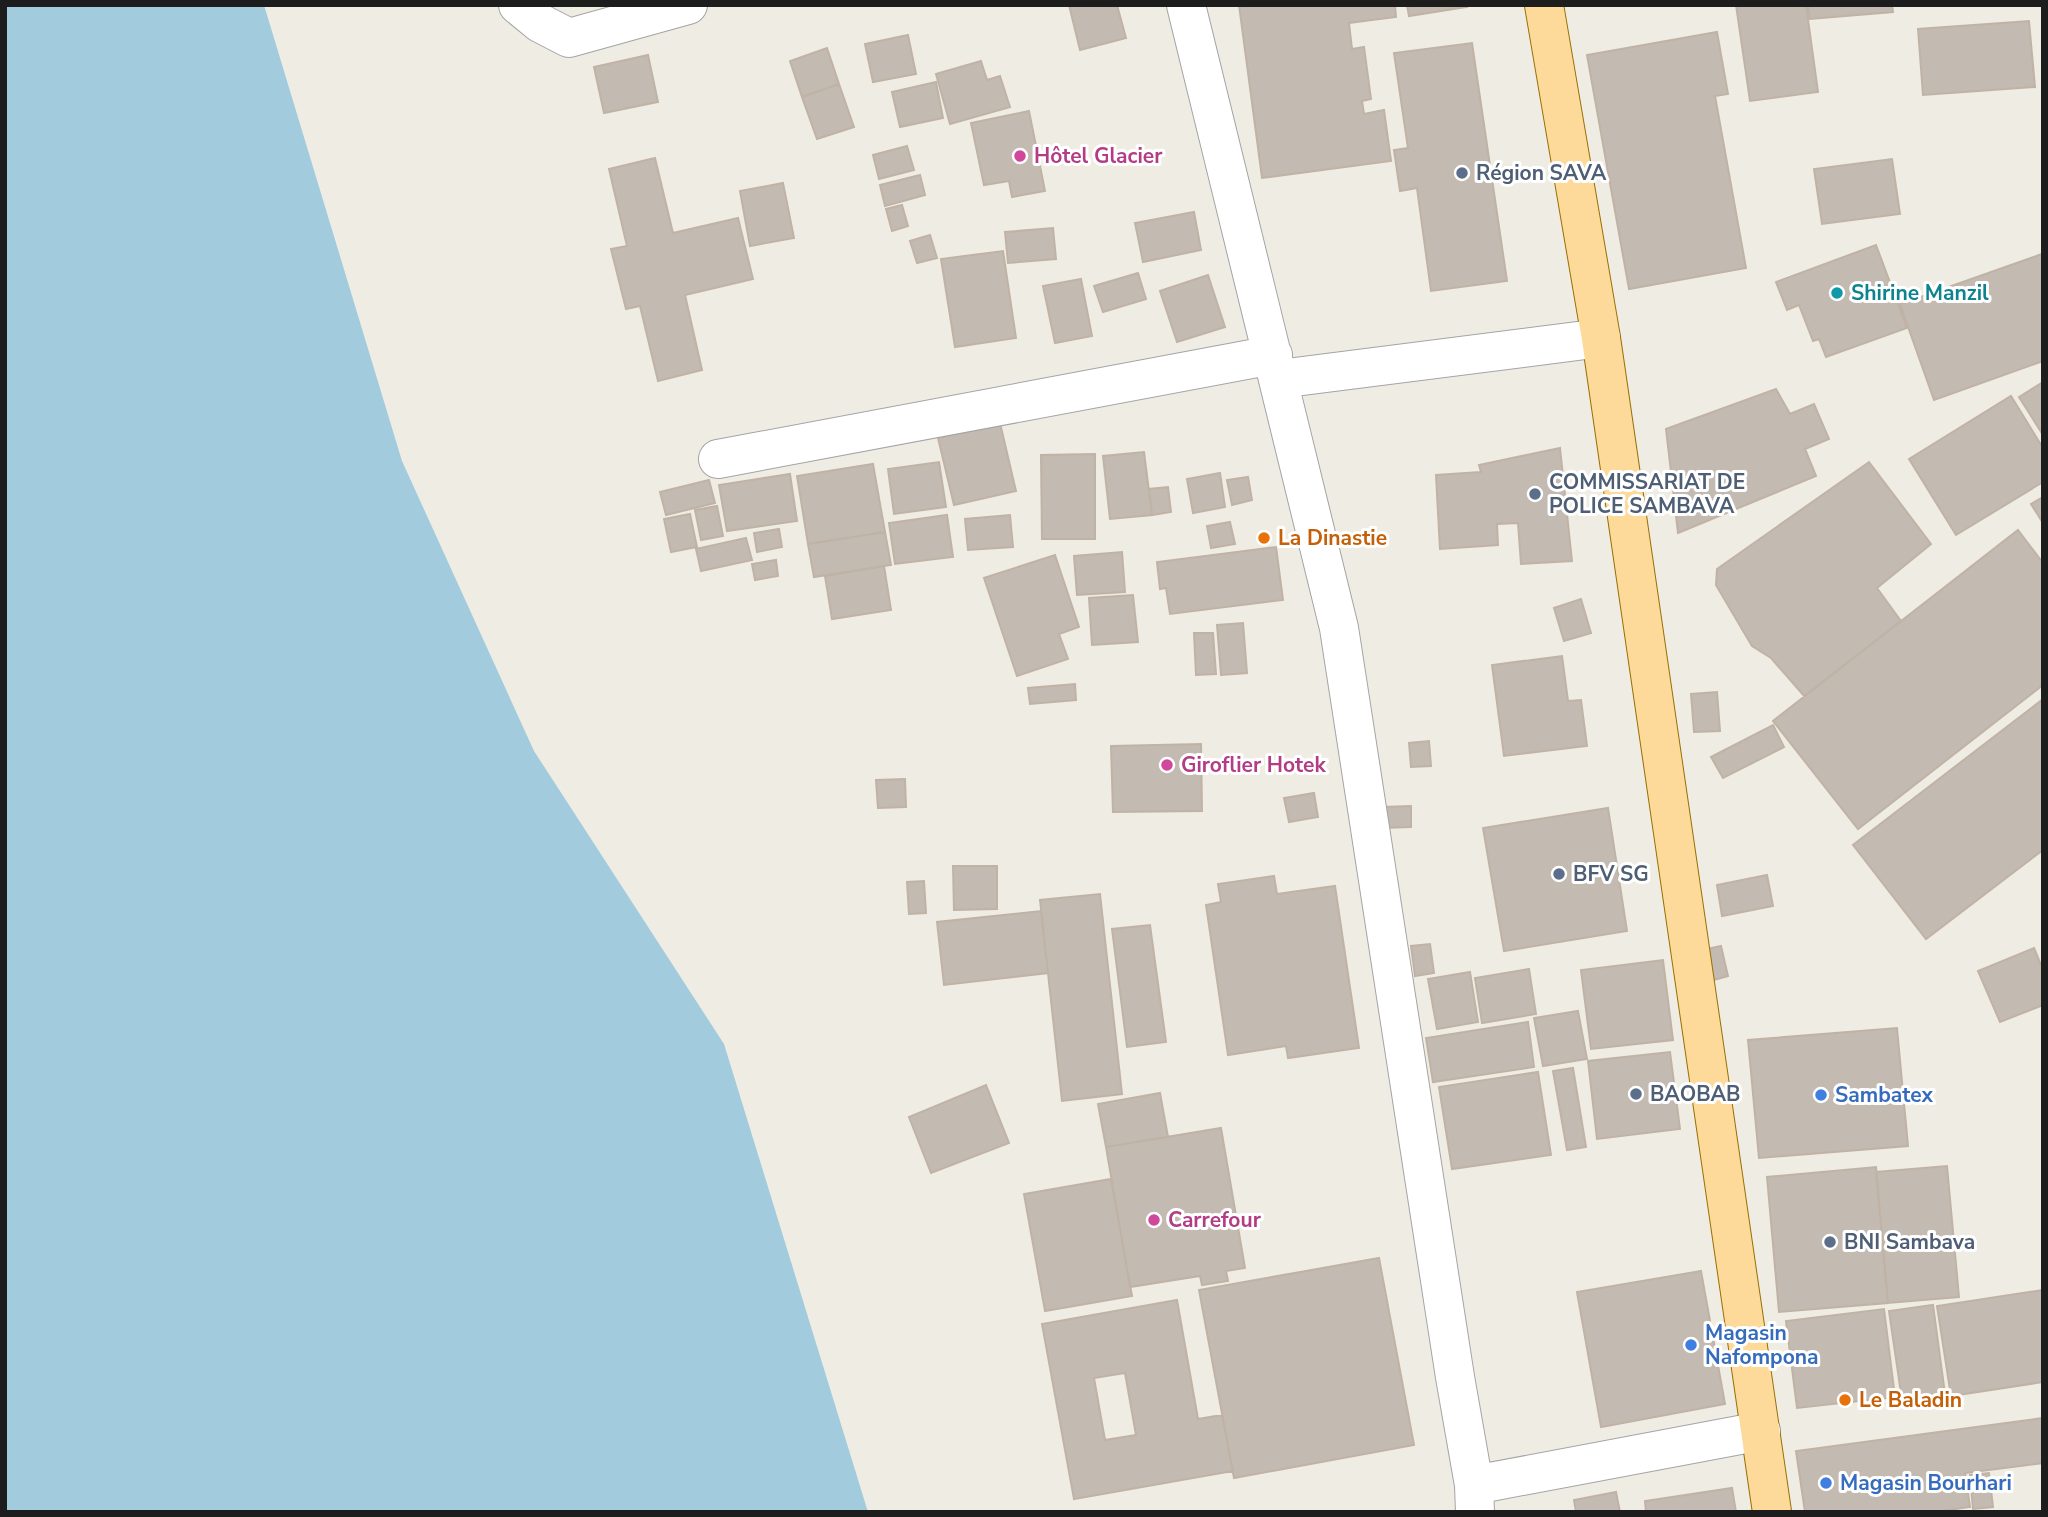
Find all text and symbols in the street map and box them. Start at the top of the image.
place label: Hôtel Glacier [1034,142,1163,170]
marker: Hôtel Glacier [1012,148,1028,164]
place label: Région SAVA [1476,159,1607,187]
marker: Région SAVA [1454,165,1470,181]
place label: Shirine Manzil [1851,279,1989,307]
marker: Shirine Manzil [1829,285,1845,301]
place label: COMMISSARIAT DE POLICE SAMBAVA [1549,468,1745,520]
marker: COMMISSARIAT DE POLICE SAMBAVA [1527,486,1543,502]
place label: La Dinastie [1278,524,1387,552]
marker: La Dinastie [1256,530,1272,546]
place label: Giroflier Hotek [1181,751,1326,779]
marker: Giroflier Hotek [1159,757,1175,773]
place label: BFV SG [1573,860,1649,888]
marker: BFV SG [1551,866,1567,882]
place label: BAOBAB [1650,1080,1741,1108]
place label: Sambatex [1835,1081,1934,1109]
marker: BAOBAB [1628,1086,1644,1102]
marker: Sambatex [1813,1087,1829,1103]
place label: Carrefour [1168,1206,1262,1234]
marker: Carrefour [1146,1212,1162,1228]
place label: BNI Sambava [1844,1228,1975,1256]
marker: BNI Sambava [1822,1234,1838,1250]
place label: Magasin Nafompona [1705,1319,1819,1371]
marker: Magasin Nafompona [1683,1337,1699,1353]
place label: Le Baladin [1859,1386,1962,1414]
marker: Le Baladin [1837,1392,1853,1408]
place label: Magasin Bourhari [1840,1469,2012,1497]
marker: Magasin Bourhari [1818,1475,1834,1491]

